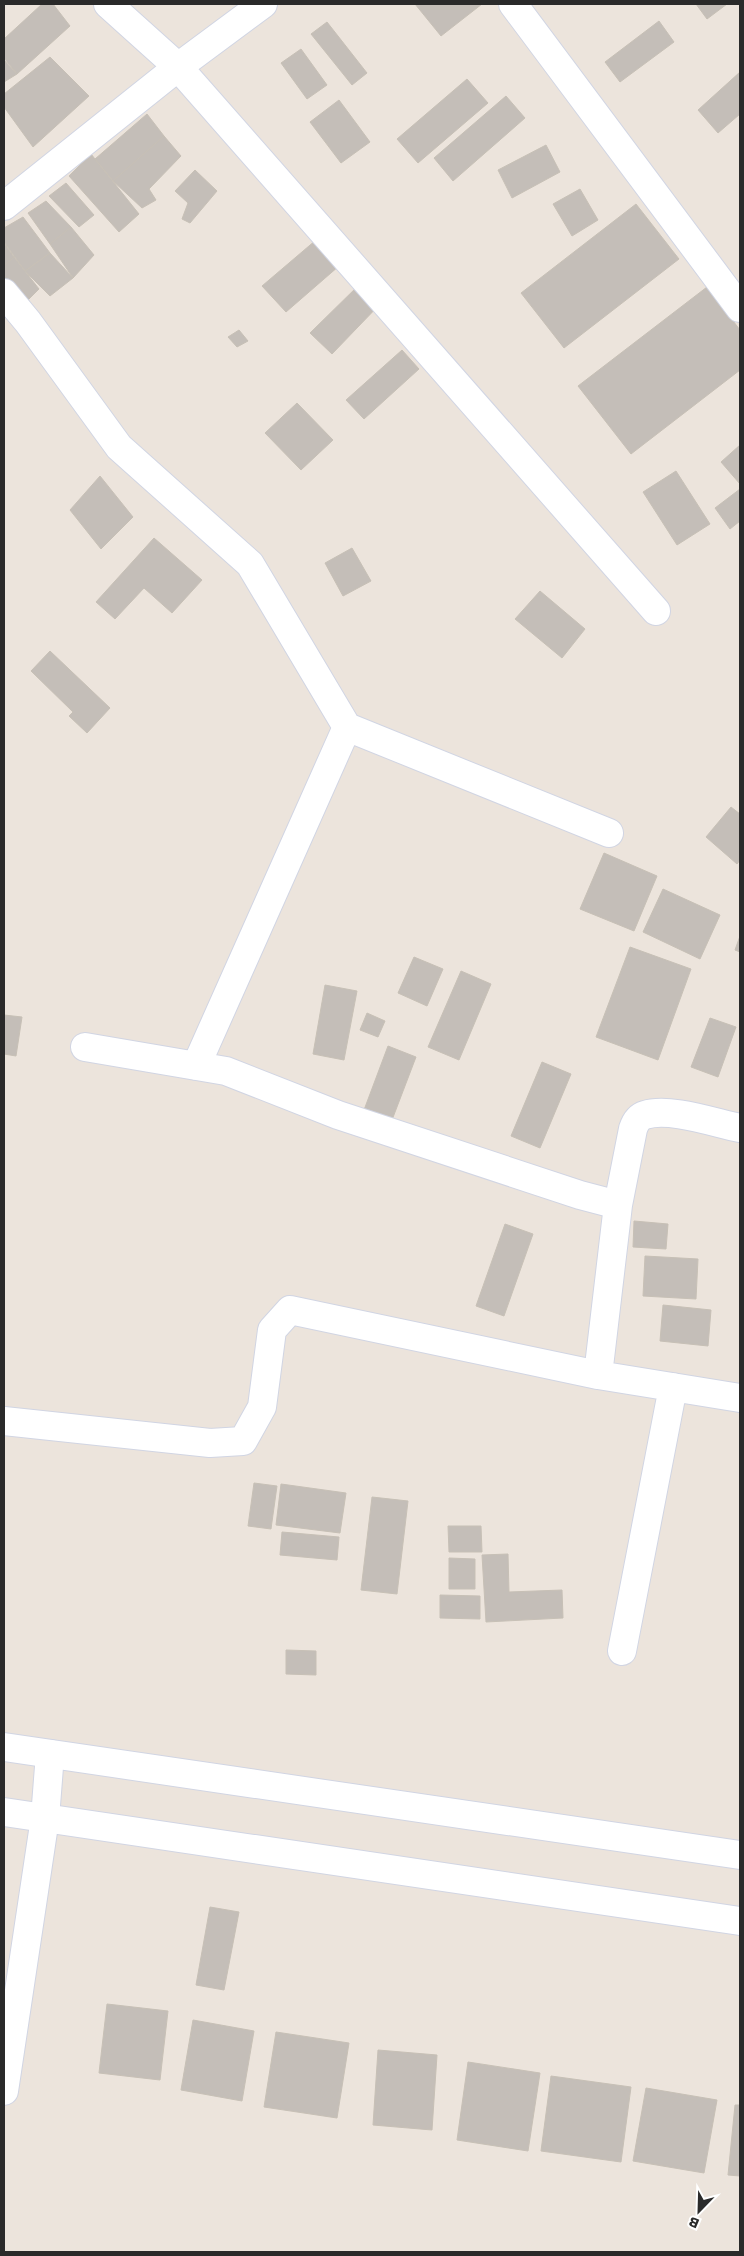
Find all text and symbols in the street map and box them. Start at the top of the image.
north arrow [674,2186,724,2236]
text: B [686,2214,701,2232]

